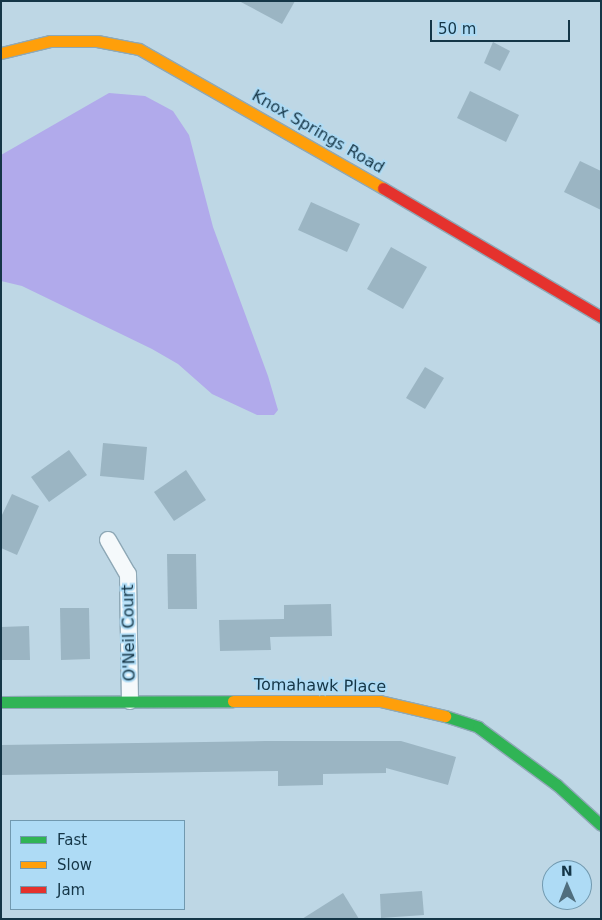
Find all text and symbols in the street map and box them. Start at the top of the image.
scale bar [432,10,572,42]
text: 50 m [438,20,476,38]
street label: Knox Springs Road [248,86,388,178]
street label: O'Neil Court [119,584,139,682]
street label: Tomahawk Place [254,675,386,697]
legend [10,820,185,910]
text: Fast [57,831,87,849]
text: Slow [57,856,92,874]
north arrow [542,860,592,910]
text: N [561,863,573,879]
text: Jam [57,881,85,899]

